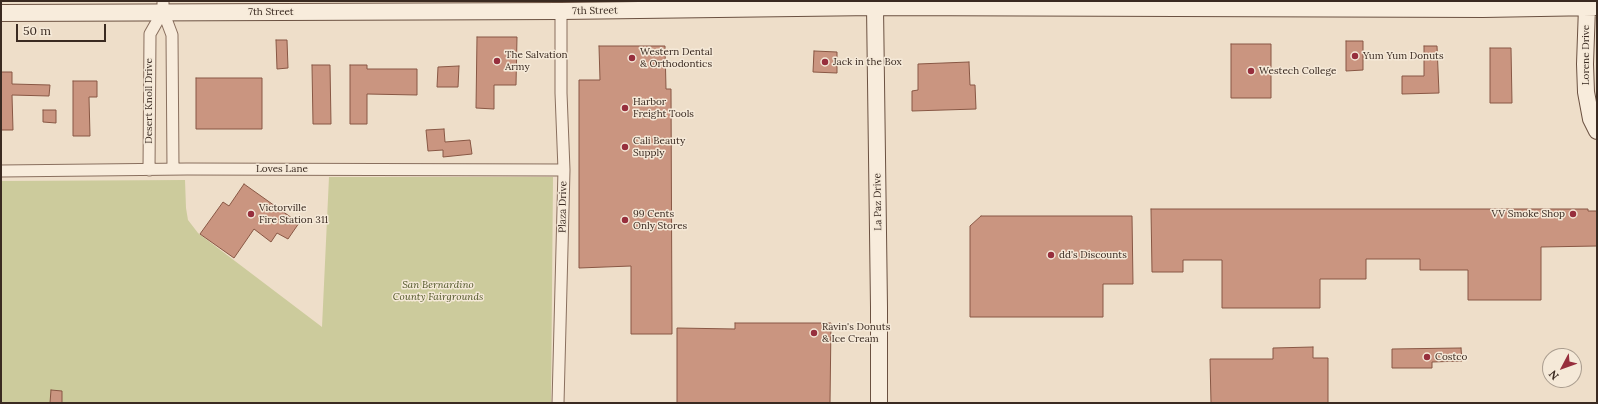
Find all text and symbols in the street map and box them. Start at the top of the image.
street label: 7th Street [572,5,618,17]
street label: 7th Street [248,6,294,18]
scale bar [18,16,108,42]
text: 50 m [23,23,51,38]
street label: Lorene Drive [1580,25,1592,85]
place label: Western Dental & Orthodontics [640,46,713,70]
place label: The Salvation Army [505,49,568,72]
place label: Yum Yum Donuts [1363,50,1444,62]
marker: Yum Yum Donuts [1350,51,1360,61]
marker: Western Dental & Orthodontics [627,53,637,63]
marker: The Salvation Army [492,56,502,66]
place label: Jack in the Box [833,56,902,68]
marker: Jack in the Box [820,57,830,67]
street label: Desert Knoll Drive [143,58,155,144]
place label: Westech College [1259,65,1336,77]
marker: Westech College [1246,66,1256,76]
place label: Harbor Freight Tools [633,96,694,120]
marker: Harbor Freight Tools [620,103,630,113]
place label: Cali Beauty Supply [633,135,685,158]
marker: Cali Beauty Supply [620,142,630,152]
street label: Loves Lane [256,163,308,175]
street label: La Paz Drive [871,173,885,231]
street label: Plaza Drive [557,181,569,233]
place label: Victorville Fire Station 311 [259,202,328,226]
place label: 99 Cents Only Stores [633,208,687,232]
place label: VV Smoke Shop [1491,208,1565,220]
marker: Victorville Fire Station 311 [246,209,256,219]
marker: VV Smoke Shop [1568,209,1578,219]
marker: 99 Cents Only Stores [620,215,630,225]
place label: dd's Discounts [1059,249,1127,261]
marker: dd's Discounts [1046,250,1056,260]
park label: San Bernardino County Fairgrounds [393,279,483,302]
place label: Ravin's Donuts & Ice Cream [822,321,890,344]
marker: Ravin's Donuts & Ice Cream [809,328,819,338]
north arrow [1542,348,1582,388]
place label: Costco [1435,351,1467,363]
marker: Costco [1422,352,1432,362]
text: N [1546,367,1562,383]

